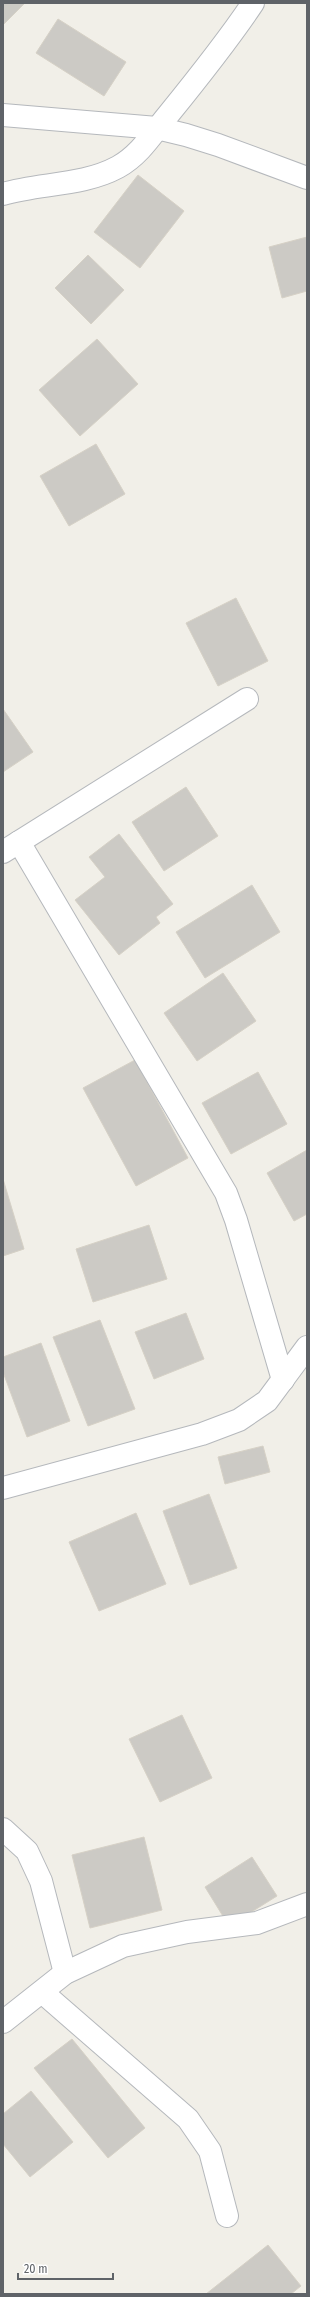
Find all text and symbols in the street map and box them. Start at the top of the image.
scale bar [18,2255,113,2281]
text: 20 m [24,2262,48,2276]

